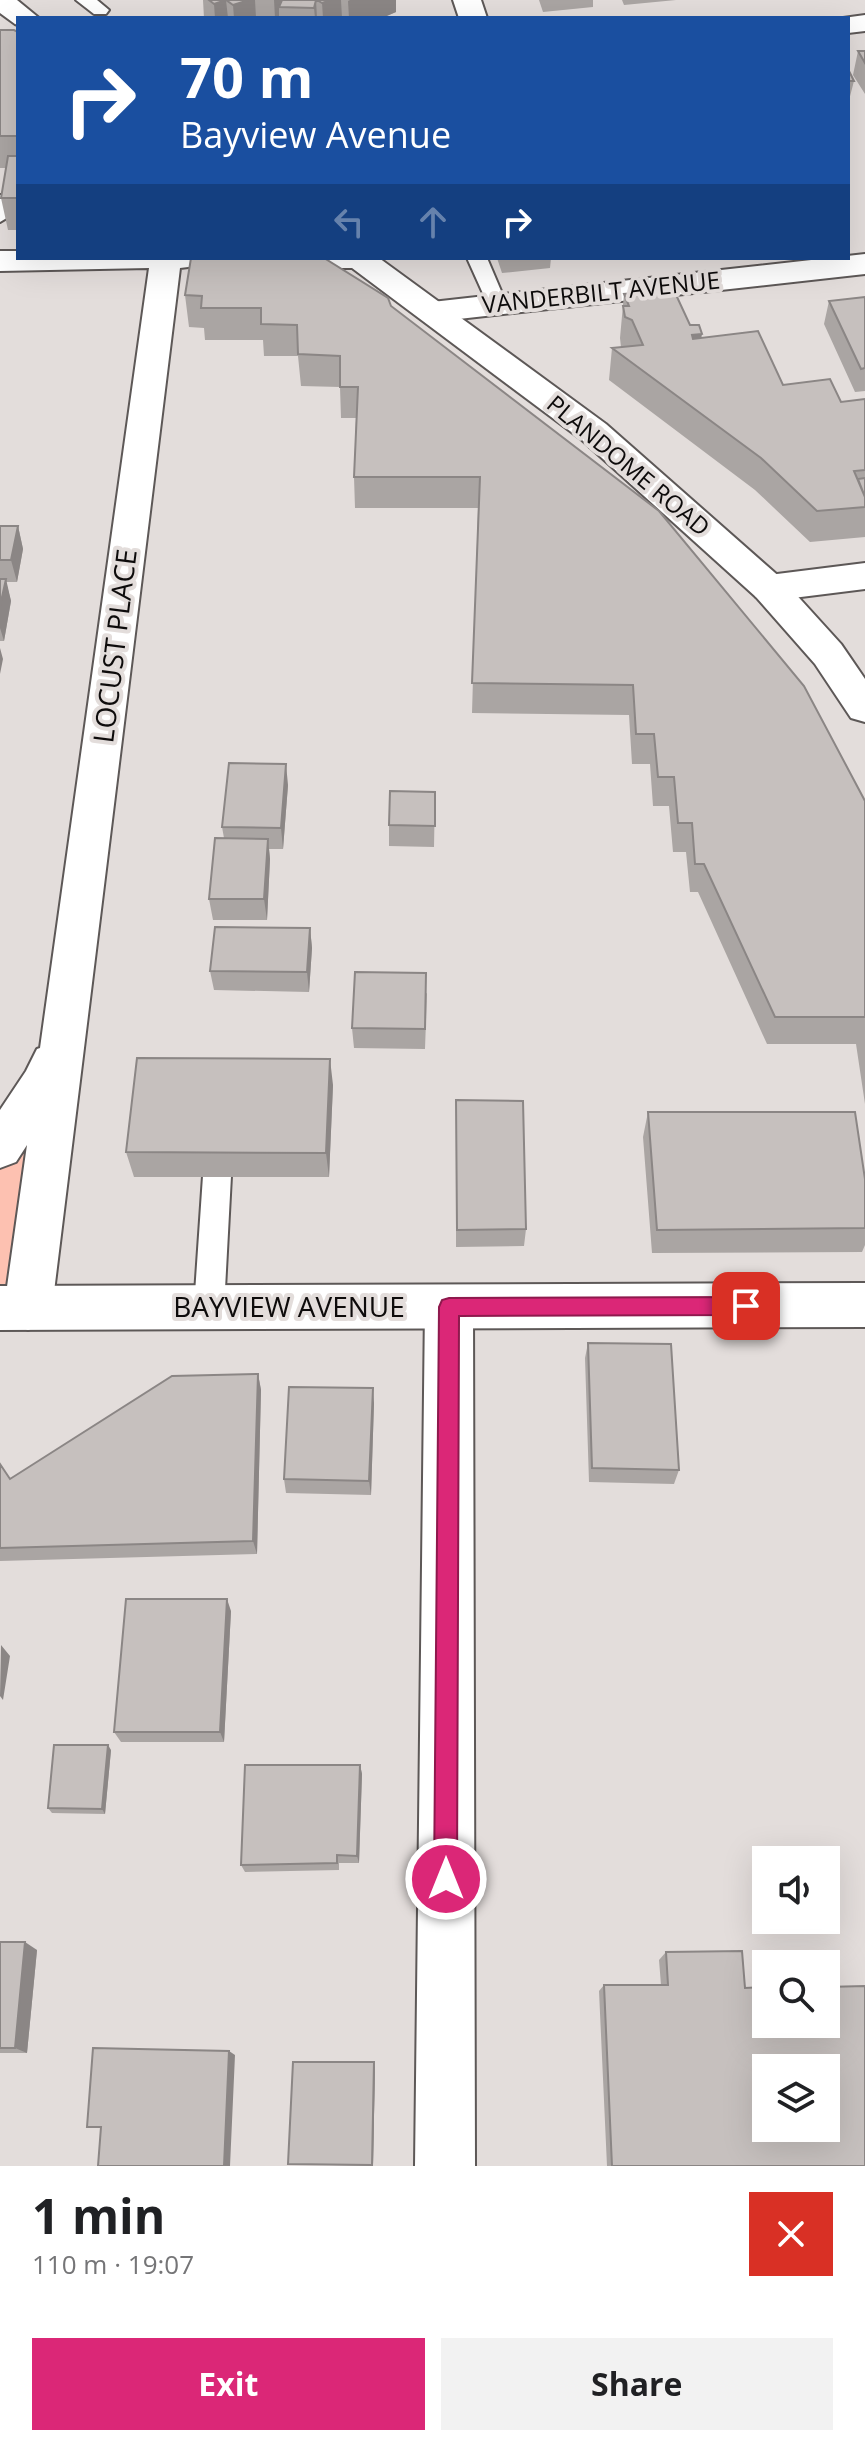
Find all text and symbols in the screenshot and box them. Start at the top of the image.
text: 70 m [180,38,314,114]
icon: right [48,48,152,152]
text: Bayview Avenue [180,110,451,159]
icon: left [327,200,371,244]
icon: ahead [411,200,455,244]
icon: right [495,200,539,244]
street label: VANDERBILT AVENUE [480,263,721,320]
street label: PLANDOME ROAD [540,387,718,543]
street label: LOCUST PLACE [83,547,145,745]
pin [712,1272,780,1340]
icon: arrive [724,1284,768,1328]
street label: BAYVIEW AVENUE [173,1287,405,1325]
position arrow [404,1837,488,1921]
map controls [752,1846,840,2142]
button: sound [752,1846,840,1934]
button: search [752,1950,840,2038]
button: layers [752,2054,840,2142]
text: 1 min [32,2183,165,2248]
button: close [749,2192,833,2276]
text: 110 m · 19:07 [32,2246,194,2282]
button: Exit [32,2338,425,2430]
button: Share [441,2338,833,2430]

